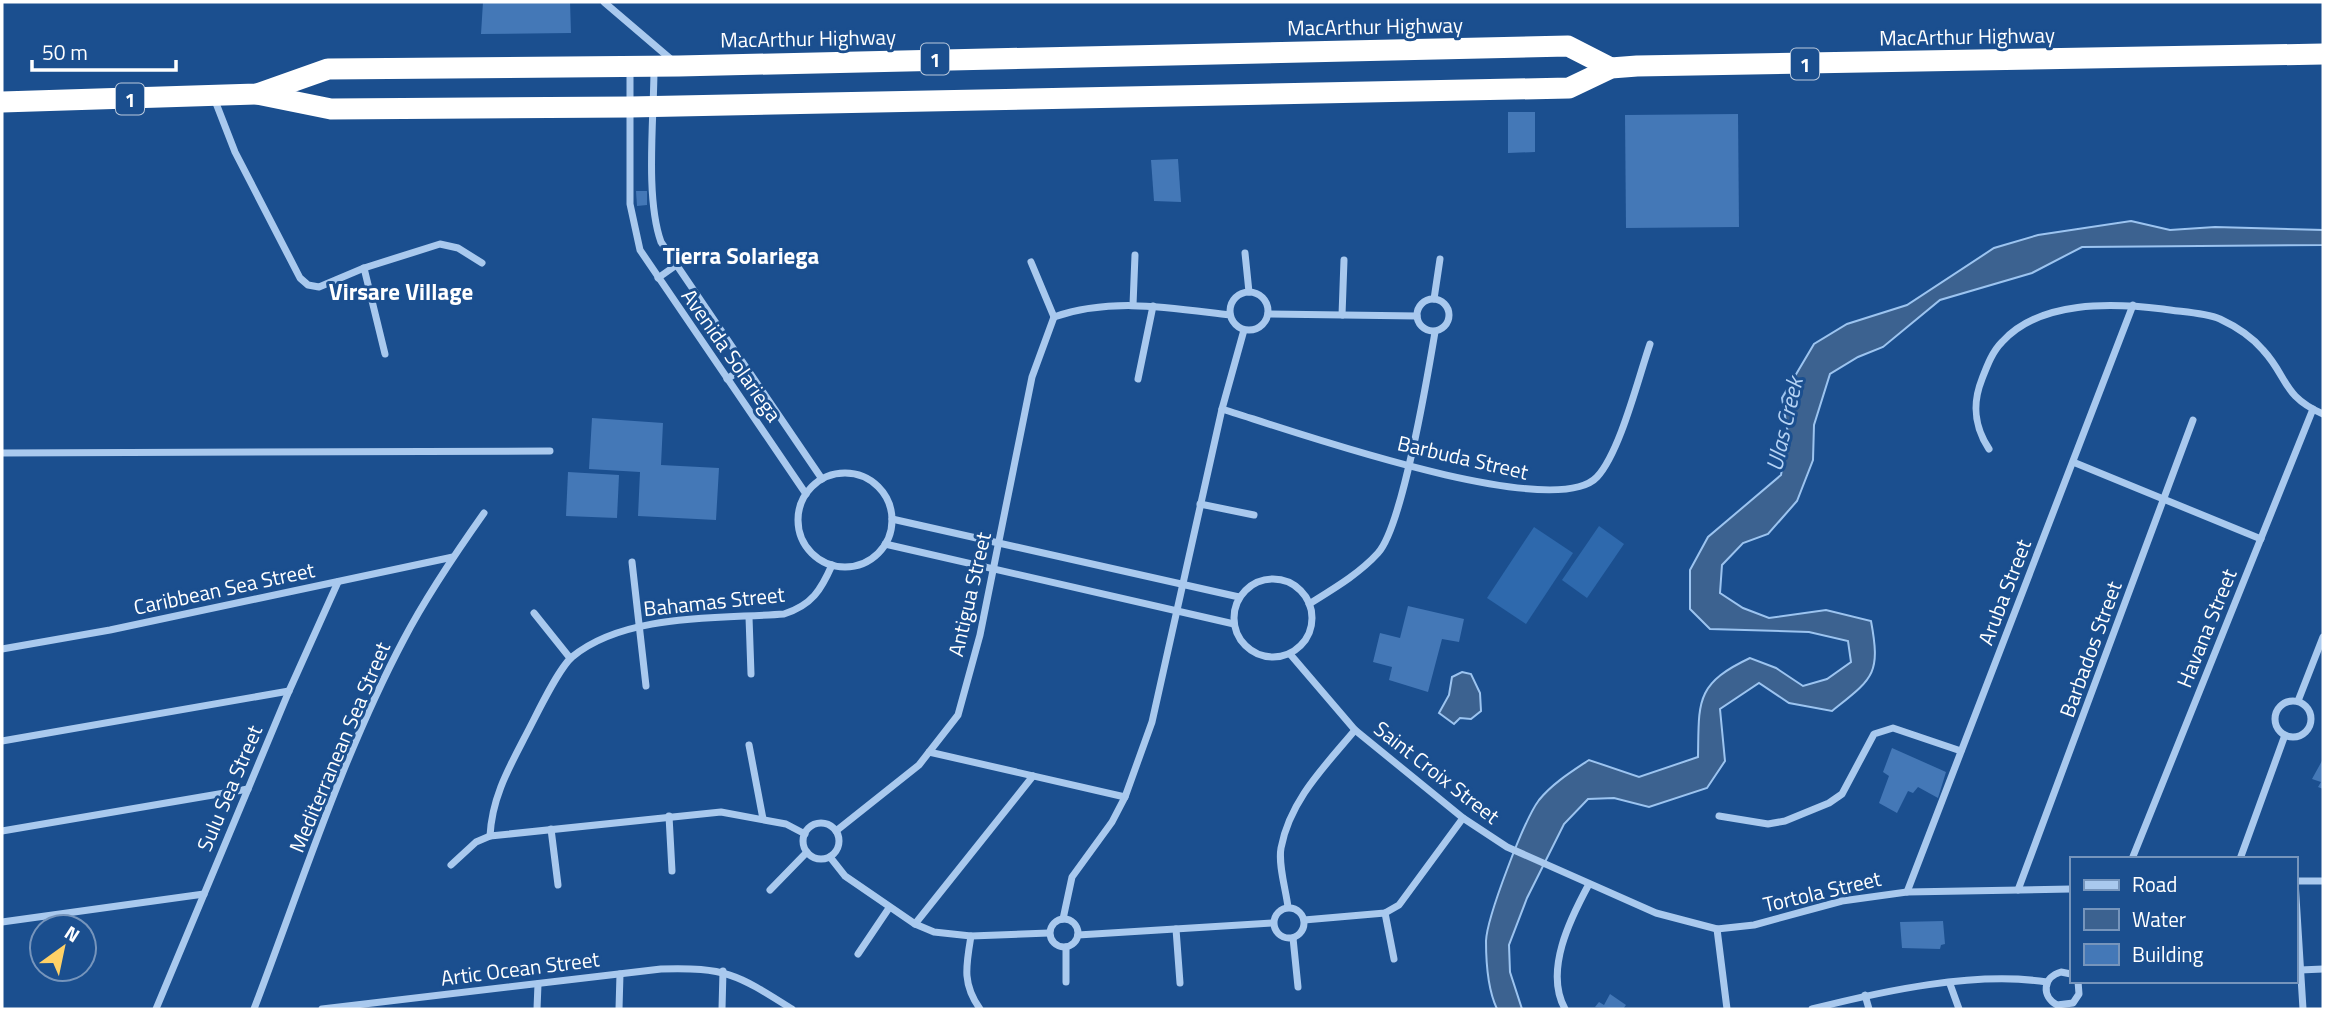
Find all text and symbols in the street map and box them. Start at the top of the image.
street label: MacArthur Highway [1287,8,1463,44]
street label: MacArthur Highway [1879,18,2055,54]
street label: MacArthur Highway [720,20,896,56]
scale bar [32,28,175,72]
text: 50 m [42,36,88,68]
road number: 1 [921,44,949,74]
road number: 1 [1791,48,1819,80]
road number: 1 [116,83,144,114]
district label: Tierra Solariega [663,238,819,273]
district label: Virsare Village [329,274,473,309]
street label: Avenida Solariega [674,282,790,429]
water label: Ulas Creek [1756,371,1812,474]
street label: Barbuda Street [1394,426,1532,488]
street label: Antigua Street [939,528,999,659]
street label: Aruba Street [1969,534,2039,650]
street label: Caribbean Sea Street [131,553,318,623]
street label: Havana Street [2168,563,2245,692]
street label: Barbados Street [2051,576,2130,722]
street label: Bahamas Street [642,578,787,624]
street label: Mediterranean Sea Street [280,636,398,857]
street label: Saint Croix Street [1367,713,1507,832]
street label: Sulu Sea Street [188,719,270,856]
legend [2070,857,2297,983]
street label: Tortola Street [1760,862,1885,920]
text: Road [2132,868,2177,900]
text: Water [2132,903,2186,935]
north arrow [28,913,98,983]
text: N [59,918,86,949]
text: Building [2132,938,2204,970]
street label: Artic Ocean Street [439,942,602,994]

